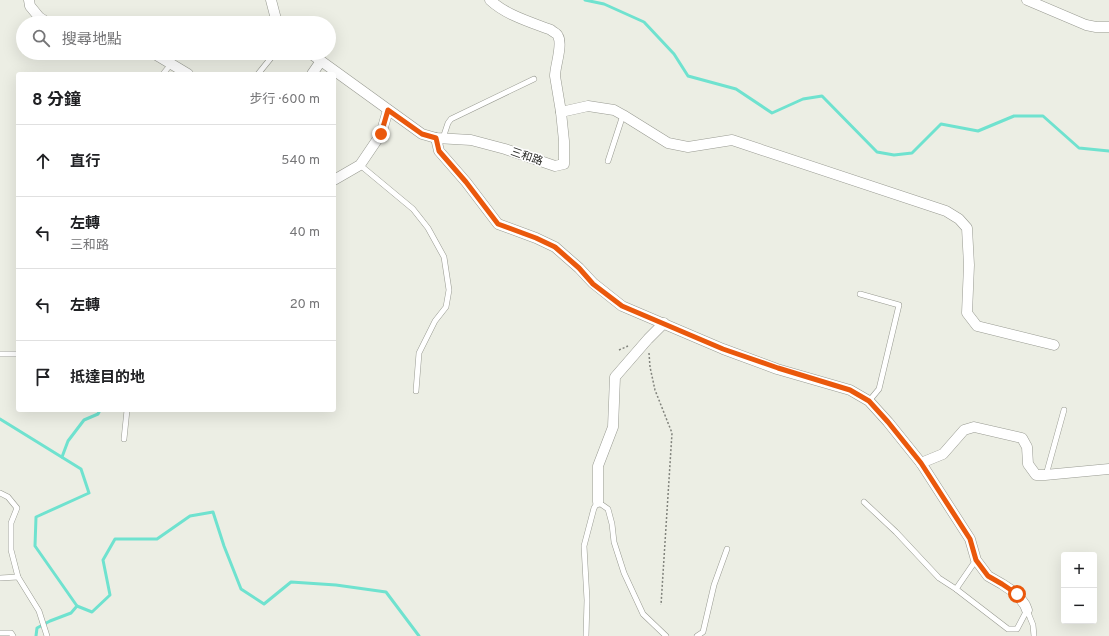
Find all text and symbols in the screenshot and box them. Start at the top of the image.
search box [16,16,336,60]
icon: search [30,27,52,49]
text: 搜尋地點 [62,31,122,50]
text: 8 分鐘 [32,90,81,112]
text: 步行 · 600 m [249,92,320,108]
route end [372,125,390,143]
street label: 三和路 [509,145,545,169]
icon: ahead [32,150,54,172]
text: 直行 [70,153,100,172]
text: 540 m [281,153,320,169]
text: 左轉 [70,215,100,234]
icon: left [32,222,54,244]
text: 40 m [290,225,320,241]
text: 三和路 [70,238,109,254]
icon: left [32,294,54,316]
text: 左轉 [70,297,100,316]
text: 20 m [290,297,320,313]
icon: arrive [32,366,54,388]
text: 抵達目的地 [70,369,145,388]
map controls [1061,552,1097,624]
button: + [1061,552,1097,588]
route start [1008,585,1026,603]
button: − [1061,588,1097,624]

